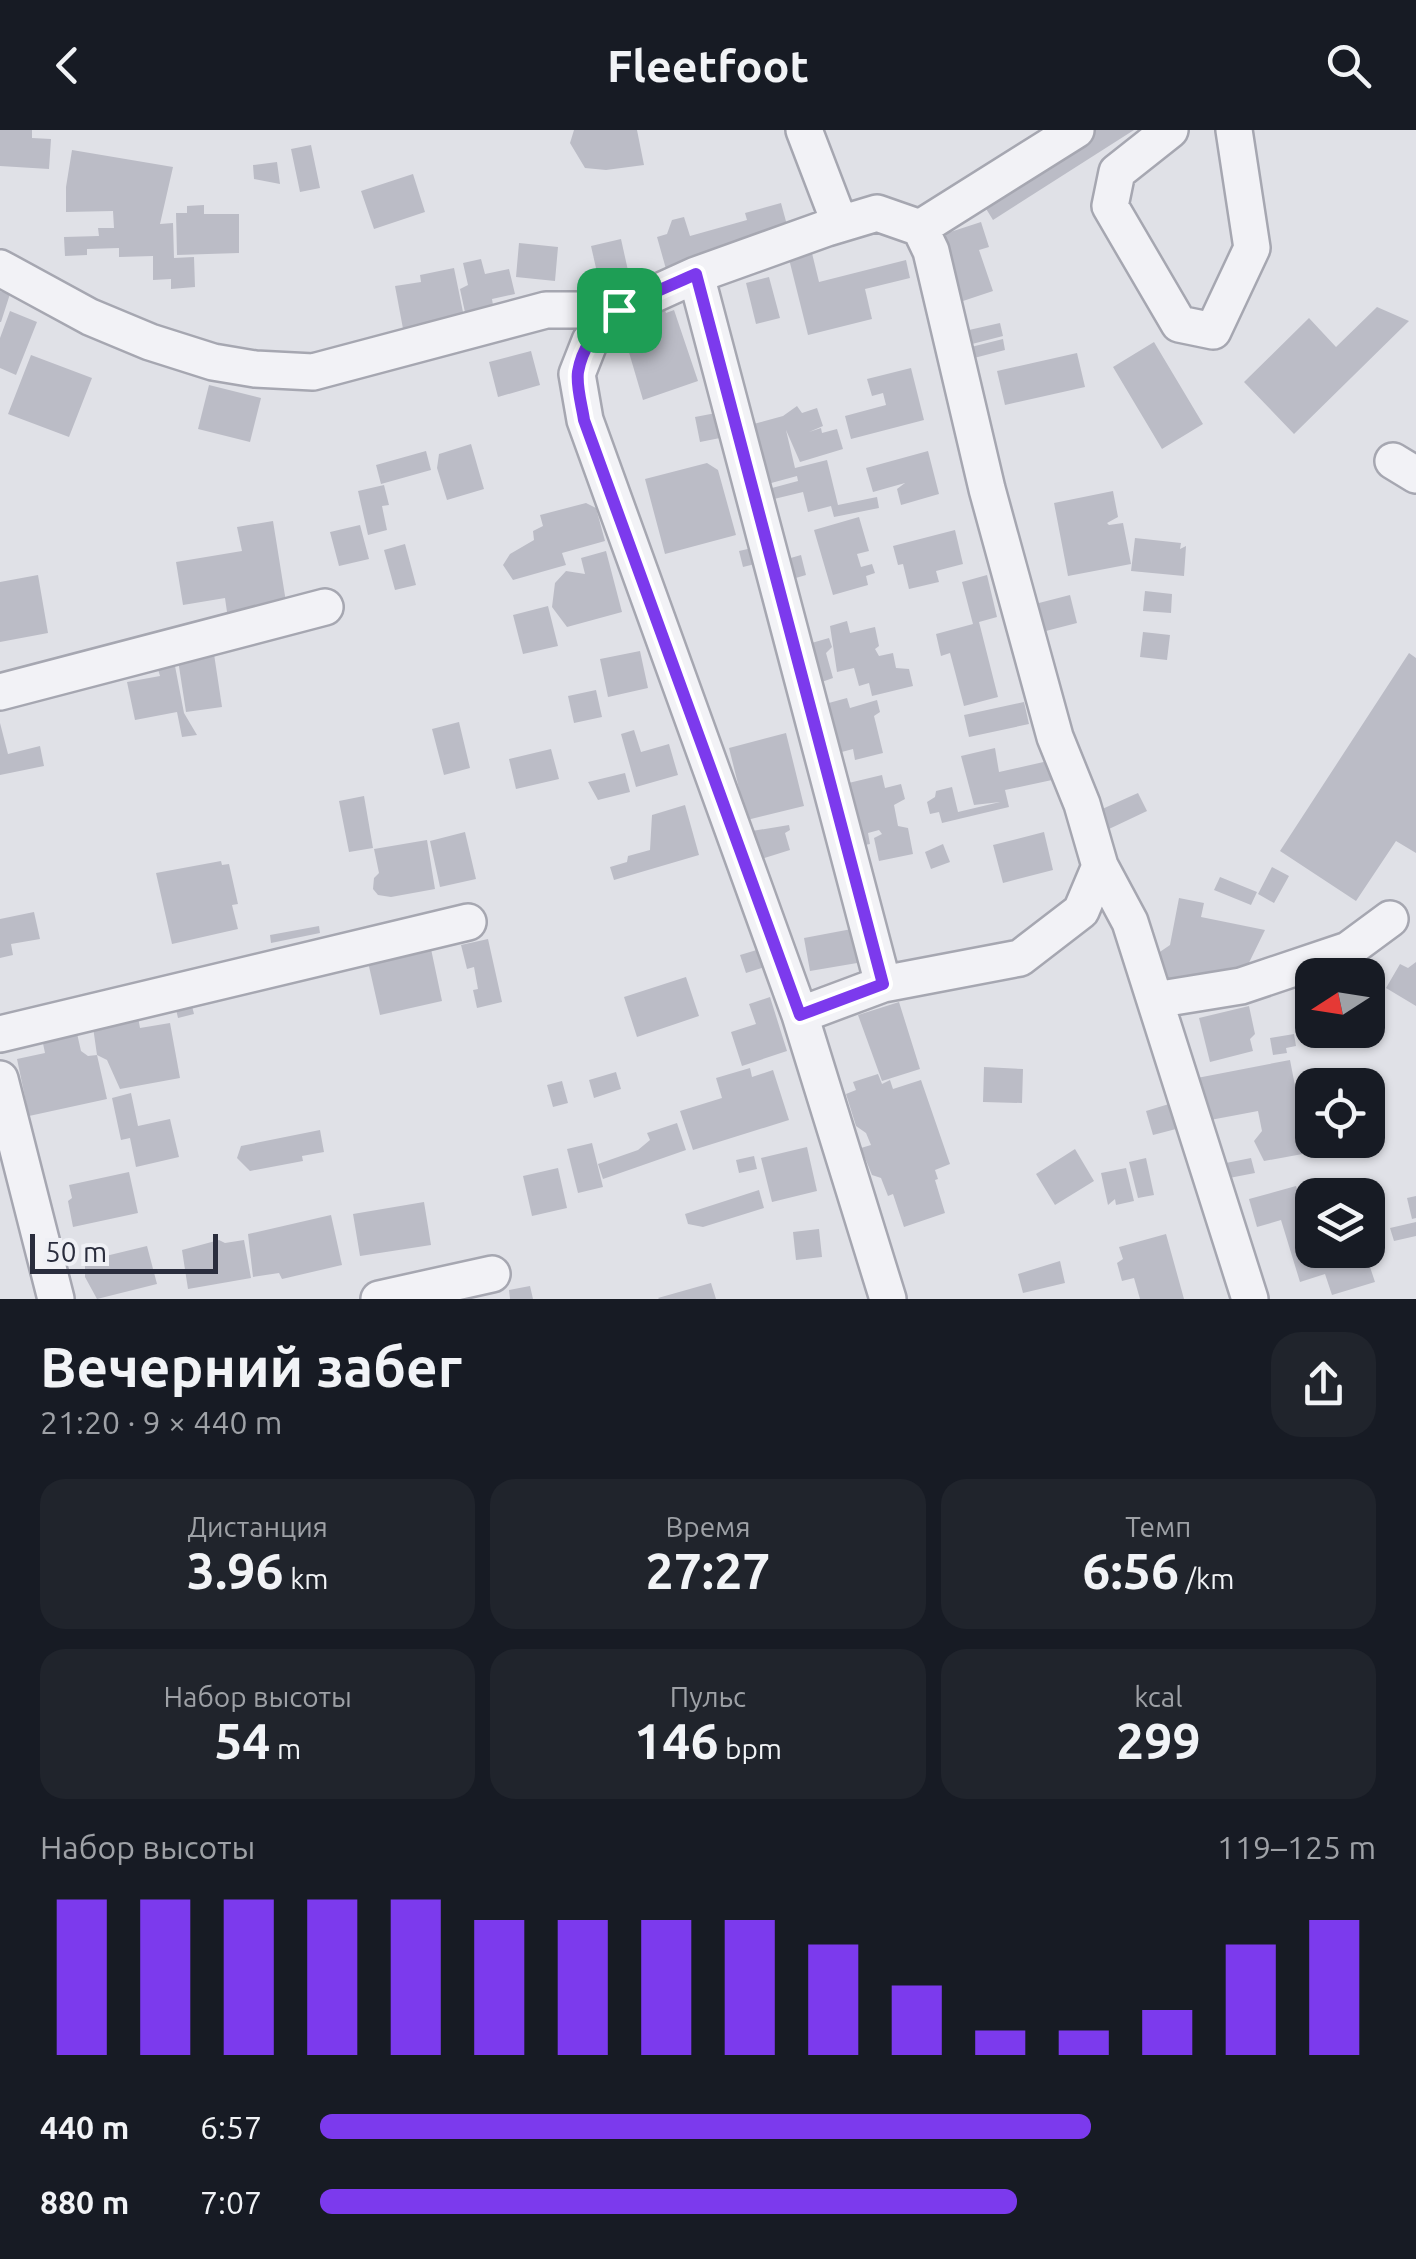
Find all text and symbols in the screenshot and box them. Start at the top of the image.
icon: back [40,38,95,93]
icon: search [1321,38,1376,93]
text: Fleetfoot [607,40,809,91]
pin [577,268,662,353]
icon: arrive [592,283,647,338]
north arrow [1295,958,1385,1048]
map controls [1295,958,1385,1268]
button: locate [1295,1068,1385,1158]
button: layers [1295,1178,1385,1268]
scale bar [30,1229,218,1274]
text: 50 m [45,1236,107,1267]
button: share [1271,1332,1376,1437]
text: Вечерний забег [40,1336,462,1397]
text: 21:20 · 9 × 440 m [40,1404,282,1440]
text: Дистанция [187,1511,328,1542]
text: Время [665,1511,751,1542]
text: Темп [1125,1511,1191,1542]
text: 3.96 [187,1542,284,1598]
text: 27:27 [645,1542,771,1598]
text: 6:56 [1082,1542,1179,1598]
text: km [284,1563,328,1594]
text: /km [1179,1563,1234,1594]
text: Набор высоты [163,1681,352,1712]
text: Пульс [670,1681,746,1712]
text: kcal [1134,1681,1183,1712]
text: 54 [214,1712,271,1768]
text: 146 [634,1712,719,1768]
text: 299 [1116,1712,1201,1768]
text: m [271,1733,301,1764]
text: bpm [719,1733,782,1764]
text: Набор высоты [40,1829,255,1865]
text: 119–125 m [1217,1829,1376,1865]
text: 440 m [40,2109,129,2145]
text: 6:57 [200,2109,262,2145]
text: 880 m [40,2184,129,2220]
text: 7:07 [200,2184,262,2220]

